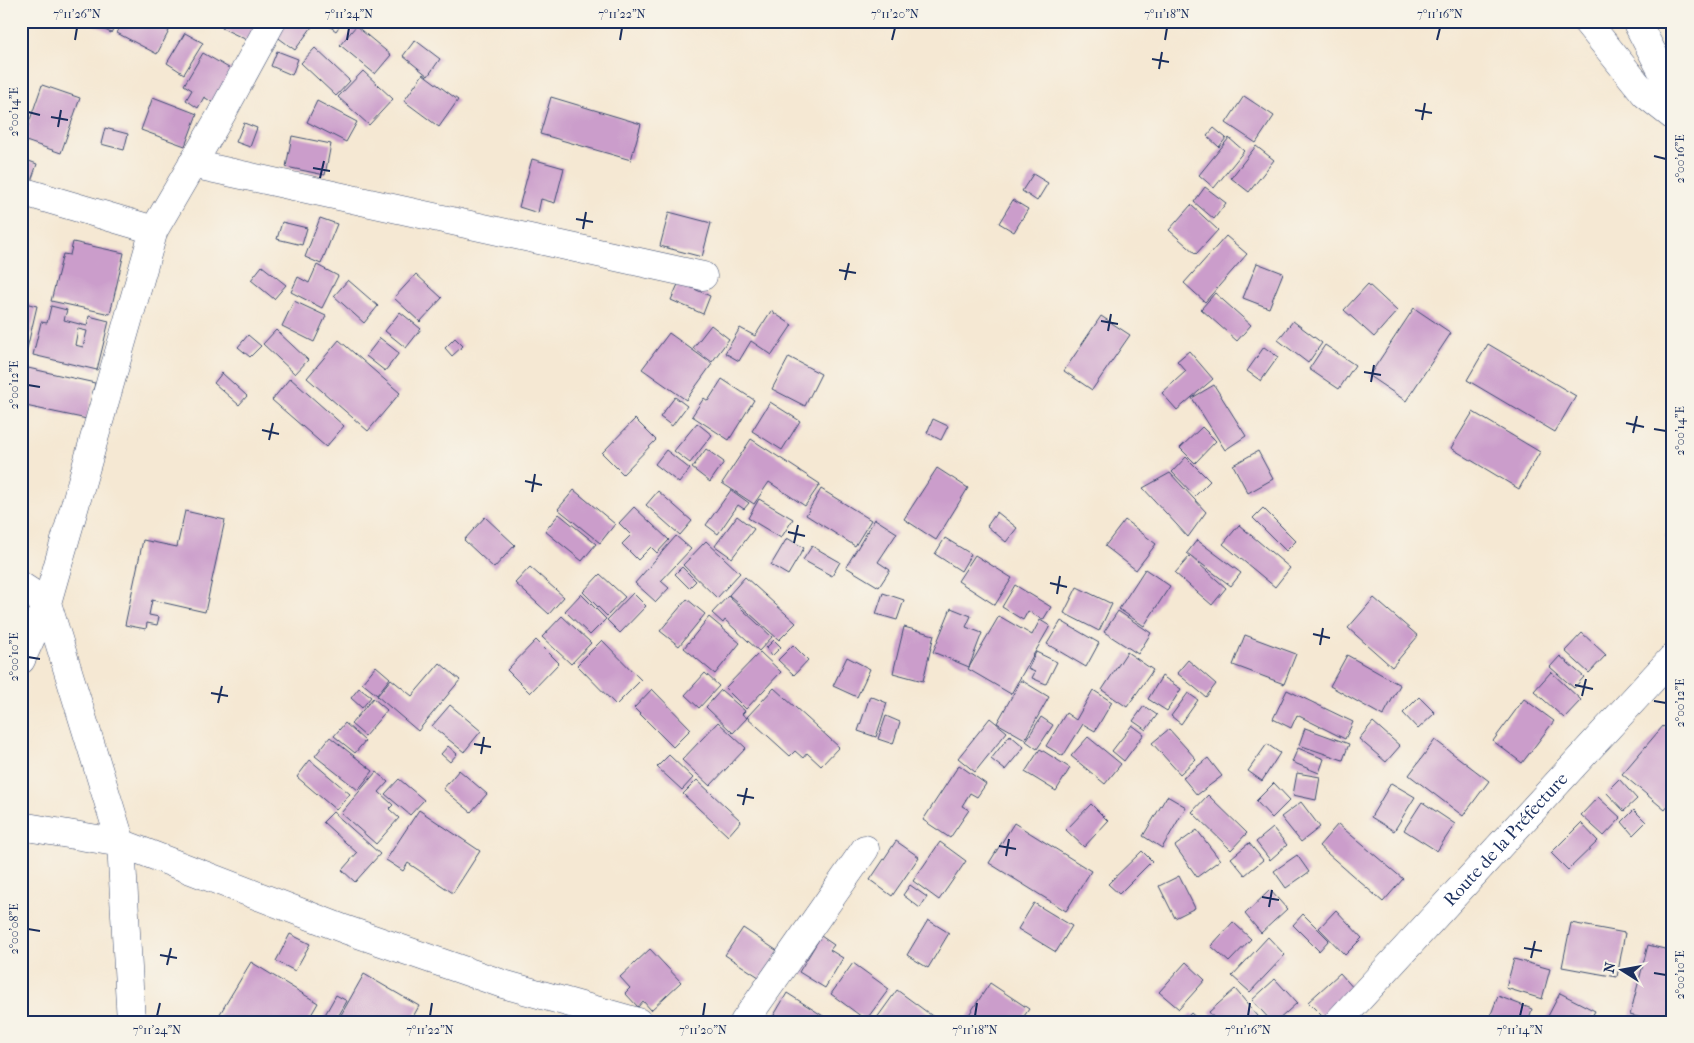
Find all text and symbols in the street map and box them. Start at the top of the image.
text: 7°11'26"N [53,7,101,21]
text: 7°11'24"N [325,7,373,21]
text: 7°11'22"N [598,7,646,21]
text: 7°11'20"N [871,7,919,21]
text: 7°11'18"N [1144,7,1190,21]
text: 7°11'16"N [1417,7,1463,21]
text: 2°00'14"E [7,87,21,137]
text: 2°00'16"E [1673,134,1687,184]
text: 2°00'12"E [7,361,21,409]
text: 2°00'14"E [1673,406,1687,456]
text: 2°00'10"E [7,632,21,682]
text: 2°00'12"E [1673,679,1687,727]
street label: Route de la Préfecture [1439,768,1572,910]
text: 2°00'08"E [7,904,21,955]
north arrow [1596,946,1646,996]
text: 2°00'10"E [1673,950,1687,1000]
text: N [1600,960,1619,974]
text: 7°11'24"N [133,1023,181,1037]
text: 7°11'22"N [406,1023,454,1037]
text: 7°11'20"N [679,1023,727,1037]
text: 7°11'18"N [952,1023,998,1037]
text: 7°11'16"N [1225,1023,1271,1037]
text: 7°11'14"N [1497,1023,1543,1037]

